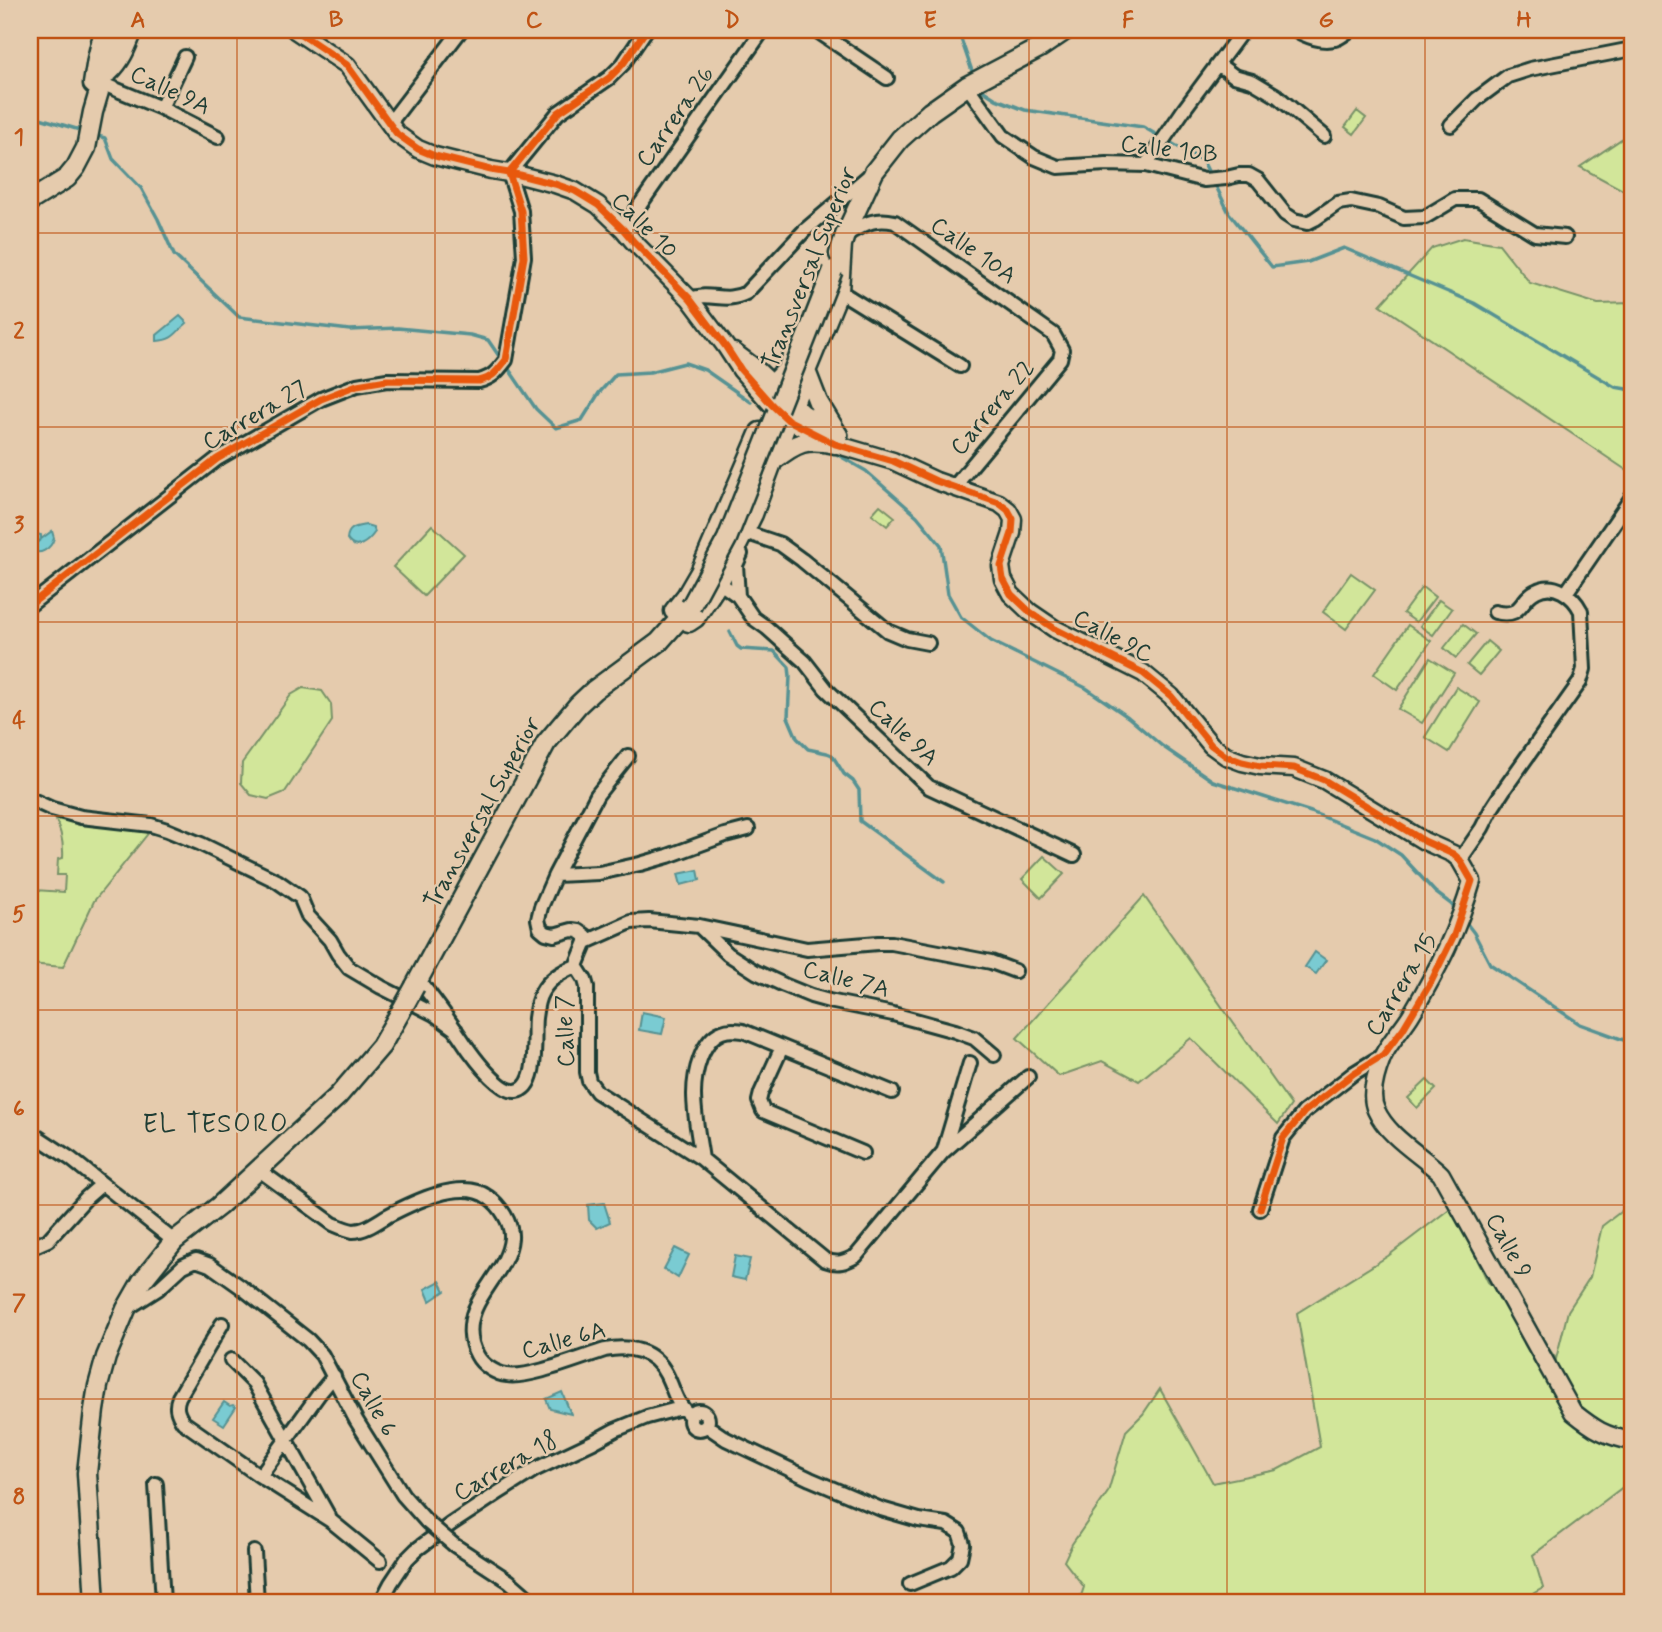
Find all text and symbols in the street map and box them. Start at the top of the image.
text: A [130,6,146,36]
text: B [329,6,344,36]
text: C [526,6,543,36]
text: D [724,6,740,36]
text: E [923,6,937,36]
text: F [1122,6,1134,36]
text: G [1318,6,1334,36]
text: H [1516,6,1532,36]
street label: Calle 9A [125,59,215,123]
street label: Carrera 26 [630,60,722,174]
text: 1 [14,123,24,153]
street label: Calle 10B [1119,129,1219,171]
street label: Transversal Superior [755,162,865,374]
street label: Calle 10 [604,186,684,266]
street label: Calle 10A [924,210,1022,292]
text: 2 [13,317,25,347]
street label: Carrera 22 [944,354,1042,462]
street label: Carrera 27 [197,374,313,458]
text: 3 [14,511,25,541]
street label: Calle 9C [1067,603,1159,671]
street label: Calle 9A [861,692,945,774]
text: 4 [12,706,26,736]
street label: Transversal Superior [417,711,549,915]
text: 5 [12,900,26,930]
street label: Carrera 15 [1359,928,1445,1042]
street label: Calle 7A [799,954,893,1006]
street label: Calle 7 [549,994,583,1068]
text: 6 [13,1095,25,1125]
district label: EL TESORO [142,1108,290,1142]
street label: Calle 9 [1478,1208,1538,1284]
text: 7 [12,1289,26,1319]
street label: Calle 6A [518,1315,610,1367]
street label: Calle 6 [342,1366,404,1442]
street label: Carrera 18 [448,1425,564,1509]
text: 8 [13,1483,25,1513]

